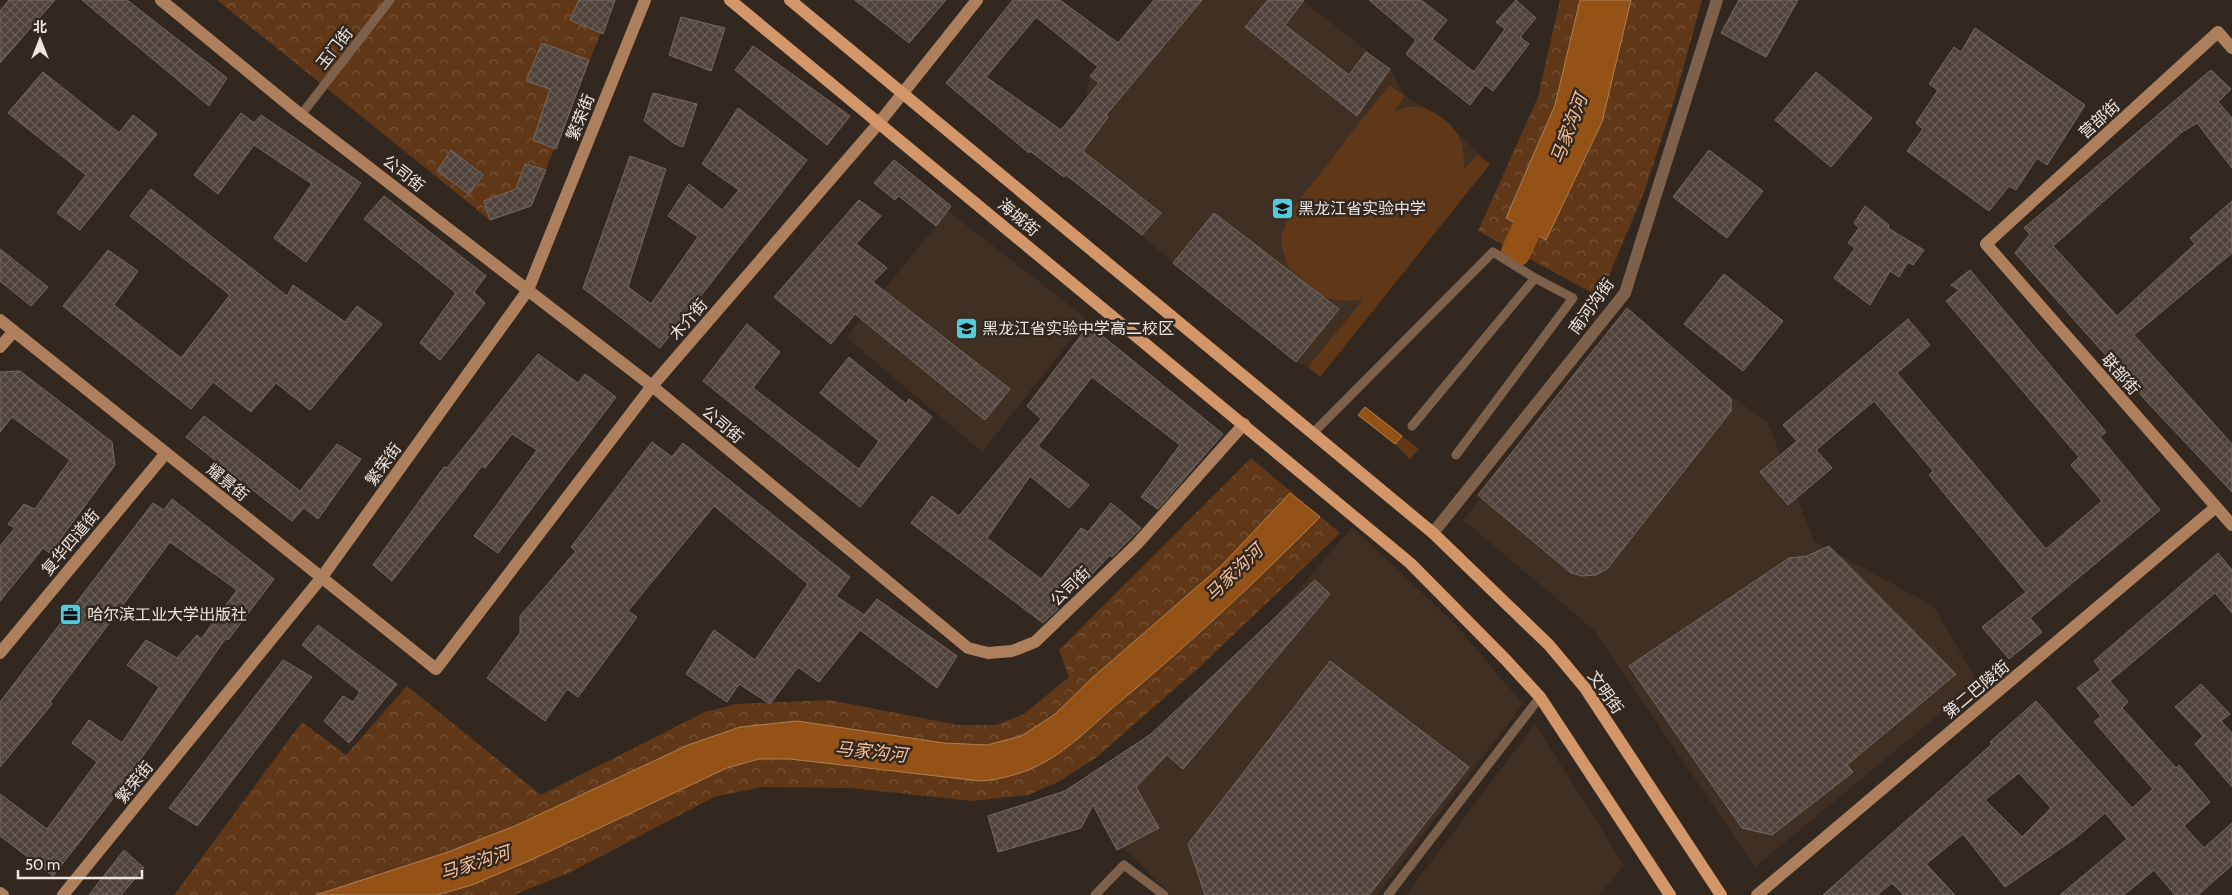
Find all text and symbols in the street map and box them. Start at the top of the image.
north arrow [15,15,65,65]
text: 北 [33,18,47,36]
street label: 玉门街 [312,24,357,73]
water label: 马家沟河 [1546,89,1593,167]
street label: 繁荣街 [563,91,598,143]
street label: 营部街 [2075,96,2124,142]
street label: 公司街 [379,151,428,196]
street label: 海城街 [994,195,1043,240]
school or university icon: 黑龙江省实验中学 [1270,196,1294,220]
place label: 黑龙江省实验中学 [1298,199,1426,218]
street label: 南河沟街 [1565,275,1618,338]
street label: 木介街 [665,295,711,344]
school or university icon: 黑龙江省实验中学高二校区 [954,316,978,340]
place label: 黑龙江省实验中学高二校区 [982,319,1174,338]
street label: 联部街 [2098,350,2144,399]
street label: 公司街 [698,402,747,447]
street label: 繁荣街 [362,439,405,489]
street label: 耀景街 [203,460,252,505]
street label: 复华四道街 [37,506,103,579]
water label: 马家沟河 [1200,538,1270,606]
street label: 公司街 [1046,563,1094,610]
office icon: 哈尔滨工业大学出版社 [59,602,83,626]
place label: 哈尔滨工业大学出版社 [87,605,247,624]
street label: 第二巴陵街 [1940,656,2013,722]
street label: 文明街 [1584,667,1627,717]
water label: 马家沟河 [834,737,911,767]
street label: 繁荣街 [112,758,157,807]
water label: 马家沟河 [437,840,515,885]
scale bar [18,848,141,880]
text: 50 m [25,856,60,874]

